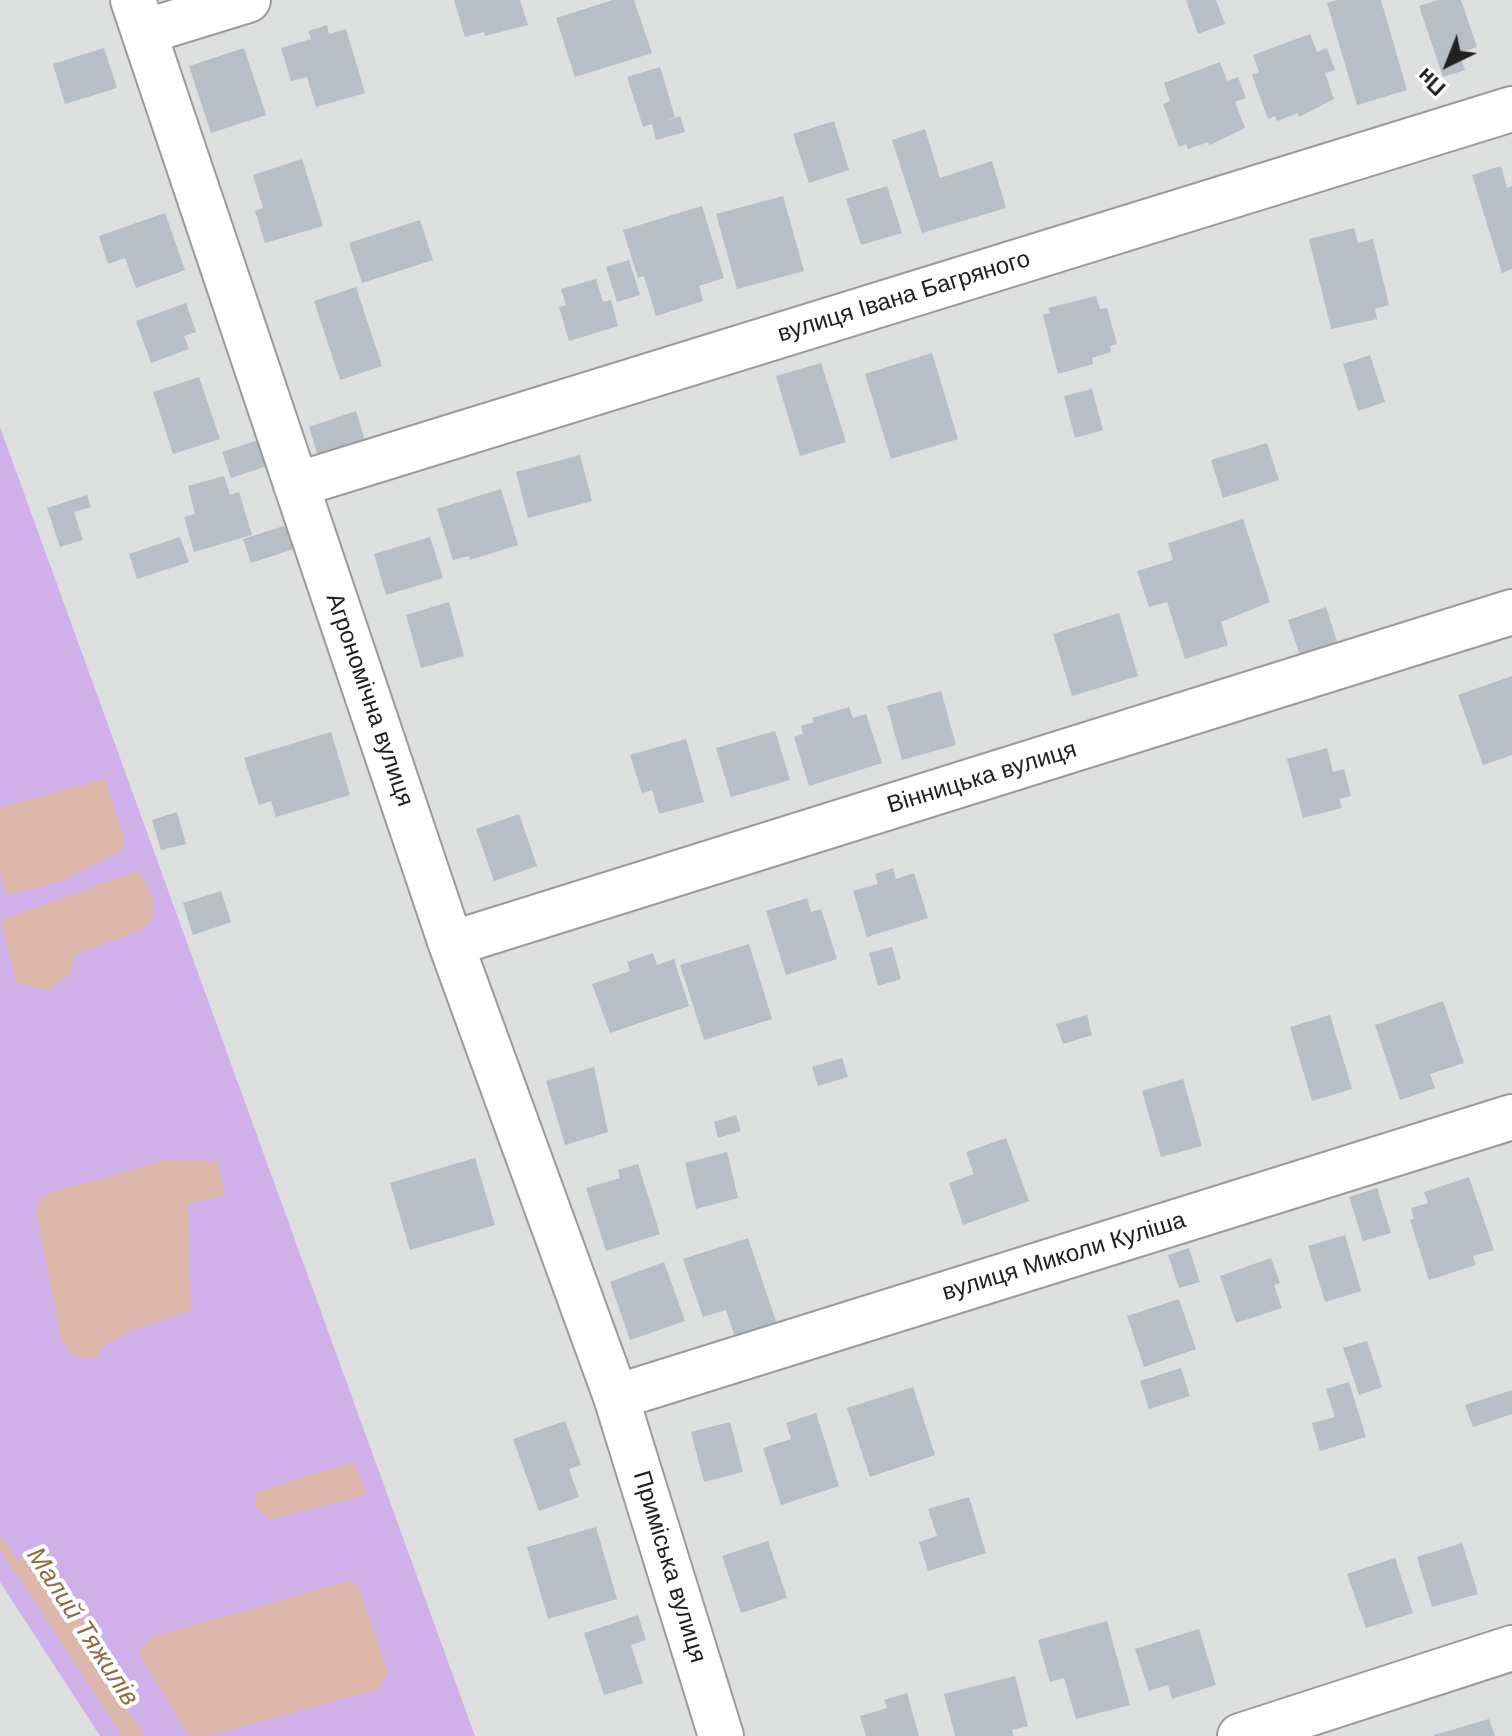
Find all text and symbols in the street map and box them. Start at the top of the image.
north arrow [1408,24,1488,104]
text: Пн [1412,63,1450,101]
street label: вулиця Івана Багряного [774,245,1034,349]
street label: Агрономічна вулиця [319,590,419,810]
street label: Вінницька вулиця [884,736,1080,820]
street label: вулиця Миколи Куліша [939,1206,1189,1308]
street label: Приміська вулиця [626,1468,712,1666]
water label: Малий Тяжилів [19,1542,145,1712]

